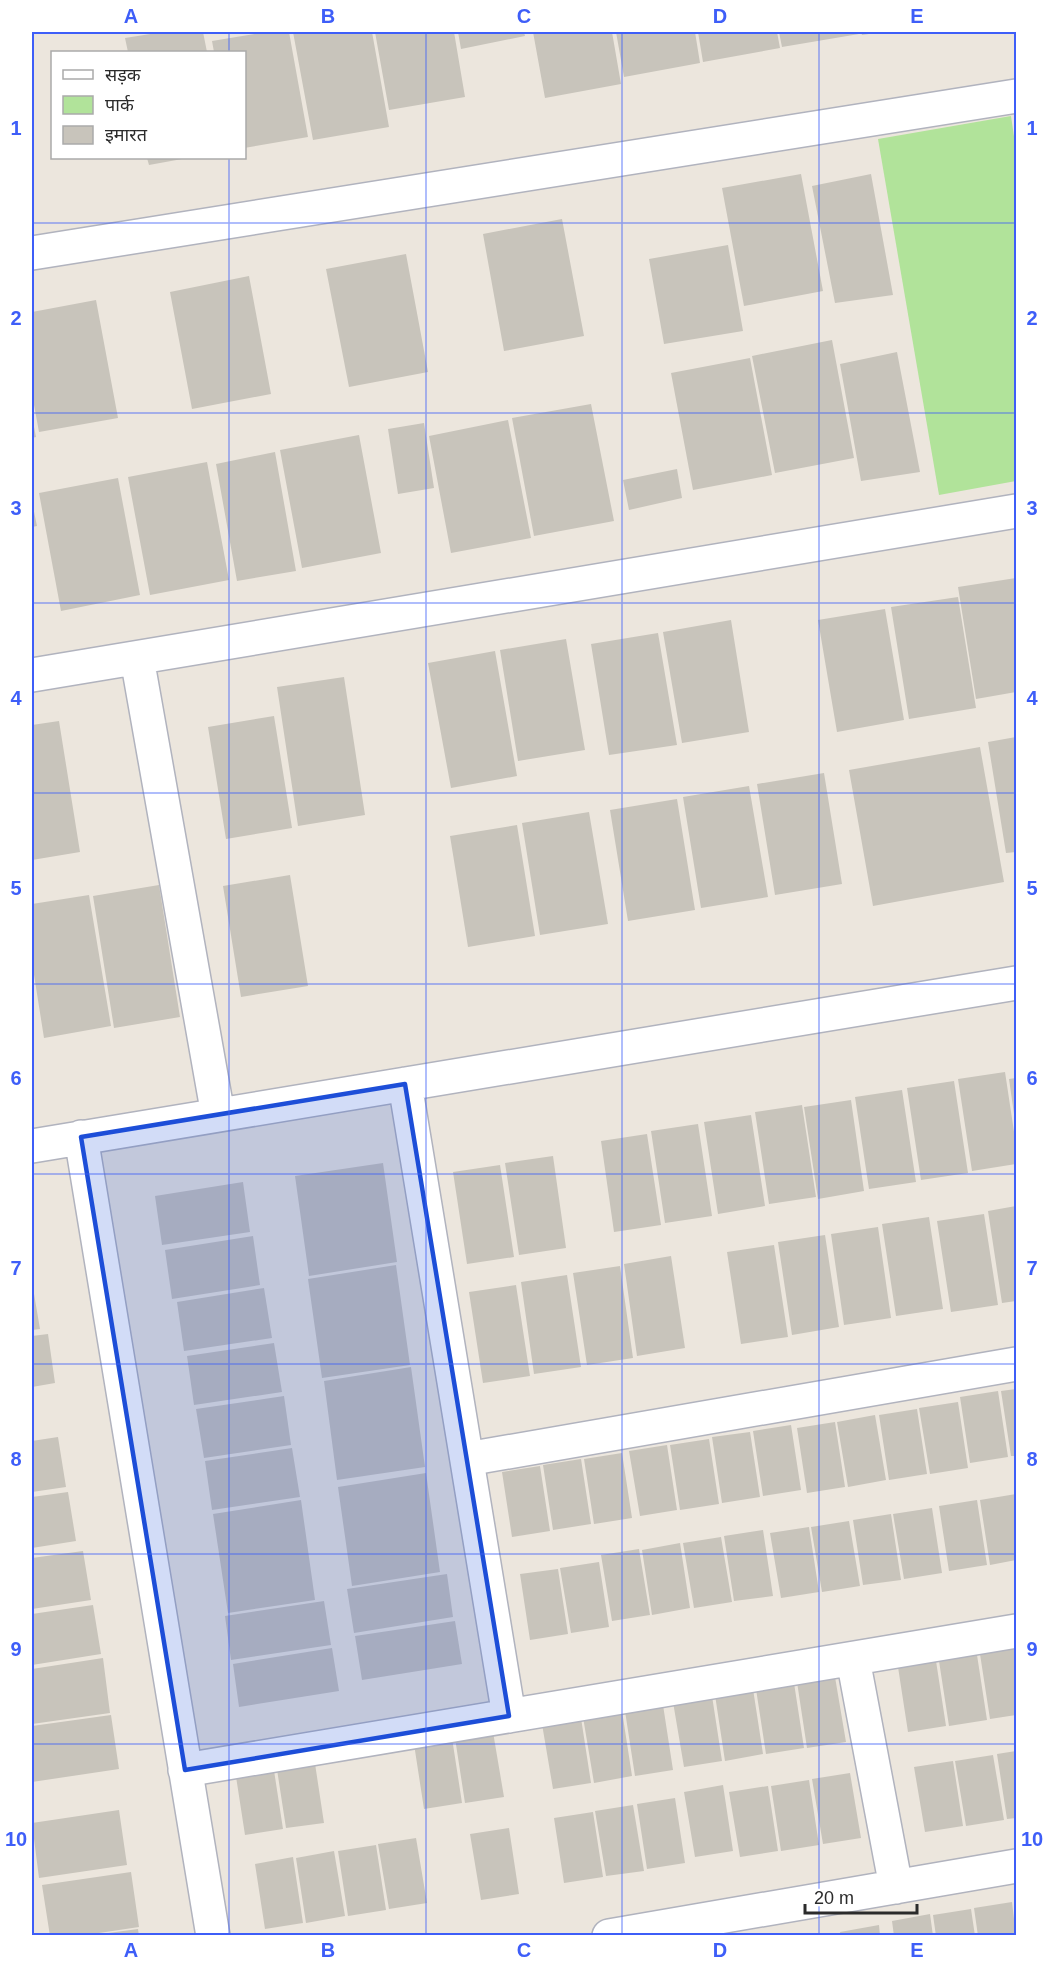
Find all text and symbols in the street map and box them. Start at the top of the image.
text: A [124,5,138,27]
text: B [321,5,335,27]
text: C [517,5,531,27]
text: D [713,5,727,27]
text: E [910,5,924,27]
legend [51,51,246,159]
text: सड़क [105,65,142,85]
text: पार्क [105,94,135,115]
text: 1 [10,117,22,139]
text: 1 [1026,117,1038,139]
text: इमारत [105,125,148,145]
text: 2 [10,307,22,329]
text: 2 [1026,307,1038,329]
text: 3 [10,497,22,519]
text: 3 [1026,497,1038,519]
text: 4 [10,687,22,709]
text: 4 [1026,687,1038,709]
text: 5 [10,877,22,899]
text: 5 [1026,877,1038,899]
text: 6 [10,1067,22,1089]
text: 6 [1026,1067,1038,1089]
text: 7 [10,1257,22,1279]
text: 7 [1026,1257,1038,1279]
text: 8 [10,1448,22,1470]
text: 8 [1026,1448,1038,1470]
text: 9 [10,1638,22,1660]
text: 9 [1026,1638,1038,1660]
text: 10 [5,1828,27,1850]
text: 10 [1021,1828,1043,1850]
scale bar [805,1877,918,1915]
text: 20 m [814,1888,854,1908]
text: A [124,1939,138,1961]
text: B [321,1939,335,1961]
text: C [517,1939,531,1961]
text: D [713,1939,727,1961]
text: E [910,1939,924,1961]

